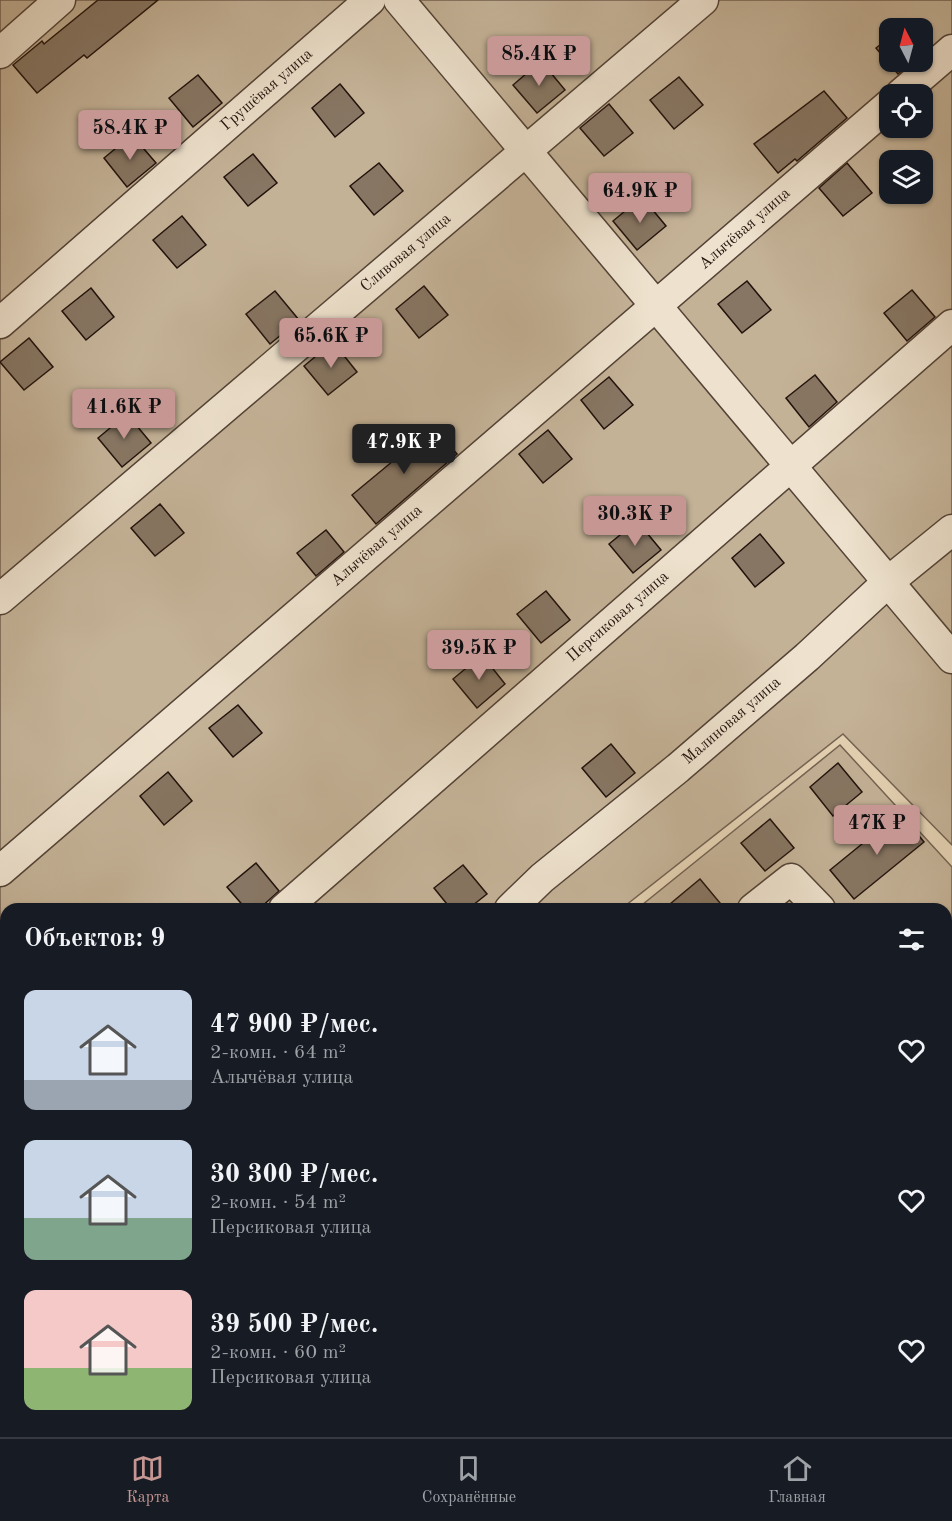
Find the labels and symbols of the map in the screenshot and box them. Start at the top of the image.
north arrow [879,18,933,72]
pin: 85.4K ₽ [484,36,594,87]
street label: Грушёвая улица [218,46,316,134]
pin: 58.4K ₽ [75,110,185,161]
pin: 64.9K ₽ [585,173,695,224]
street label: Алычёвая улица [696,185,794,273]
street label: Сливовая улица [358,211,454,295]
pin: 65.6K ₽ [276,318,386,369]
pin: 41.6K ₽ [69,389,179,440]
pin: 47.9K ₽ [349,424,459,475]
pin: 30.3K ₽ [580,496,690,547]
street label: Алычёвая улица [328,502,426,590]
street label: Персиковая улица [564,569,672,665]
pin: 39.5K ₽ [424,630,534,681]
street label: Малиновая улица [680,674,784,768]
pin: 47K ₽ [835,805,919,856]

